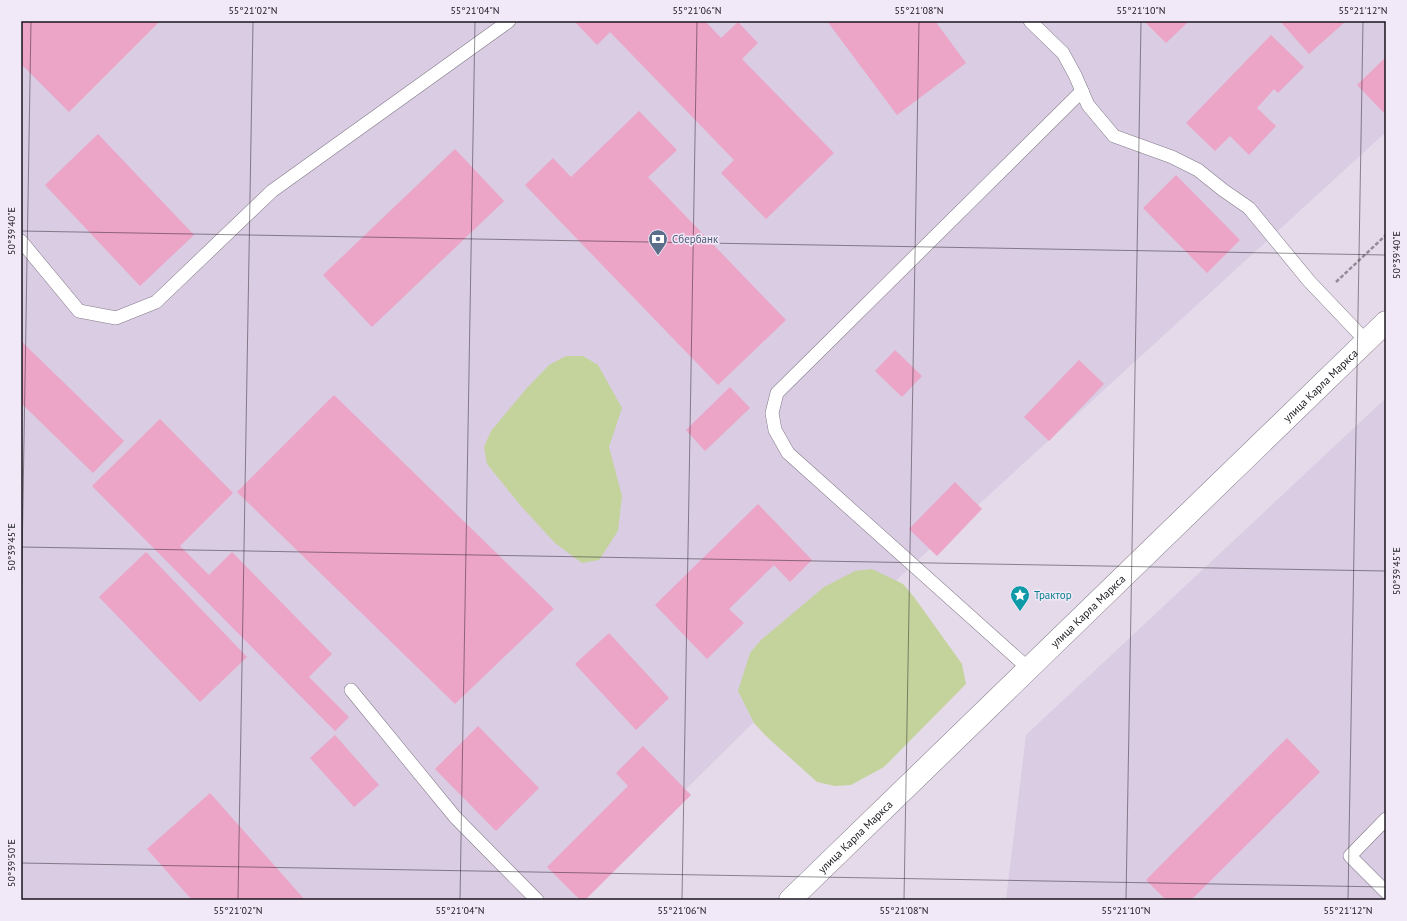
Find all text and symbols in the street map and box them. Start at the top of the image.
text: 55°21'02"N [228,4,278,17]
text: 55°21'04"N [450,4,500,17]
text: 55°21'06"N [672,4,722,17]
text: 55°21'08"N [894,4,944,17]
text: 55°21'10"N [1116,4,1166,17]
text: 55°21'12"N [1338,4,1388,17]
text: 50°39'40"E [5,207,18,255]
bank icon: Сбербанк [647,228,669,256]
text: 50°39'40"E [1390,231,1403,279]
place label: Сбербанк [672,232,719,246]
street label: улица Карла Маркса [1280,346,1361,425]
text: 50°39'45"E [5,523,18,571]
text: 50°39'45"E [1390,547,1403,595]
street label: улица Карла Маркса [1048,572,1128,650]
place icon: Трактор [1009,584,1031,612]
place label: Трактор [1034,588,1072,602]
street label: улица Карла Маркса [815,797,896,876]
text: 50°39'50"E [5,839,18,887]
text: 55°21'02"N [213,904,263,917]
text: 55°21'04"N [435,904,485,917]
text: 55°21'06"N [657,904,707,917]
text: 55°21'08"N [879,904,929,917]
text: 55°21'10"N [1101,904,1151,917]
text: 55°21'12"N [1323,904,1373,917]

